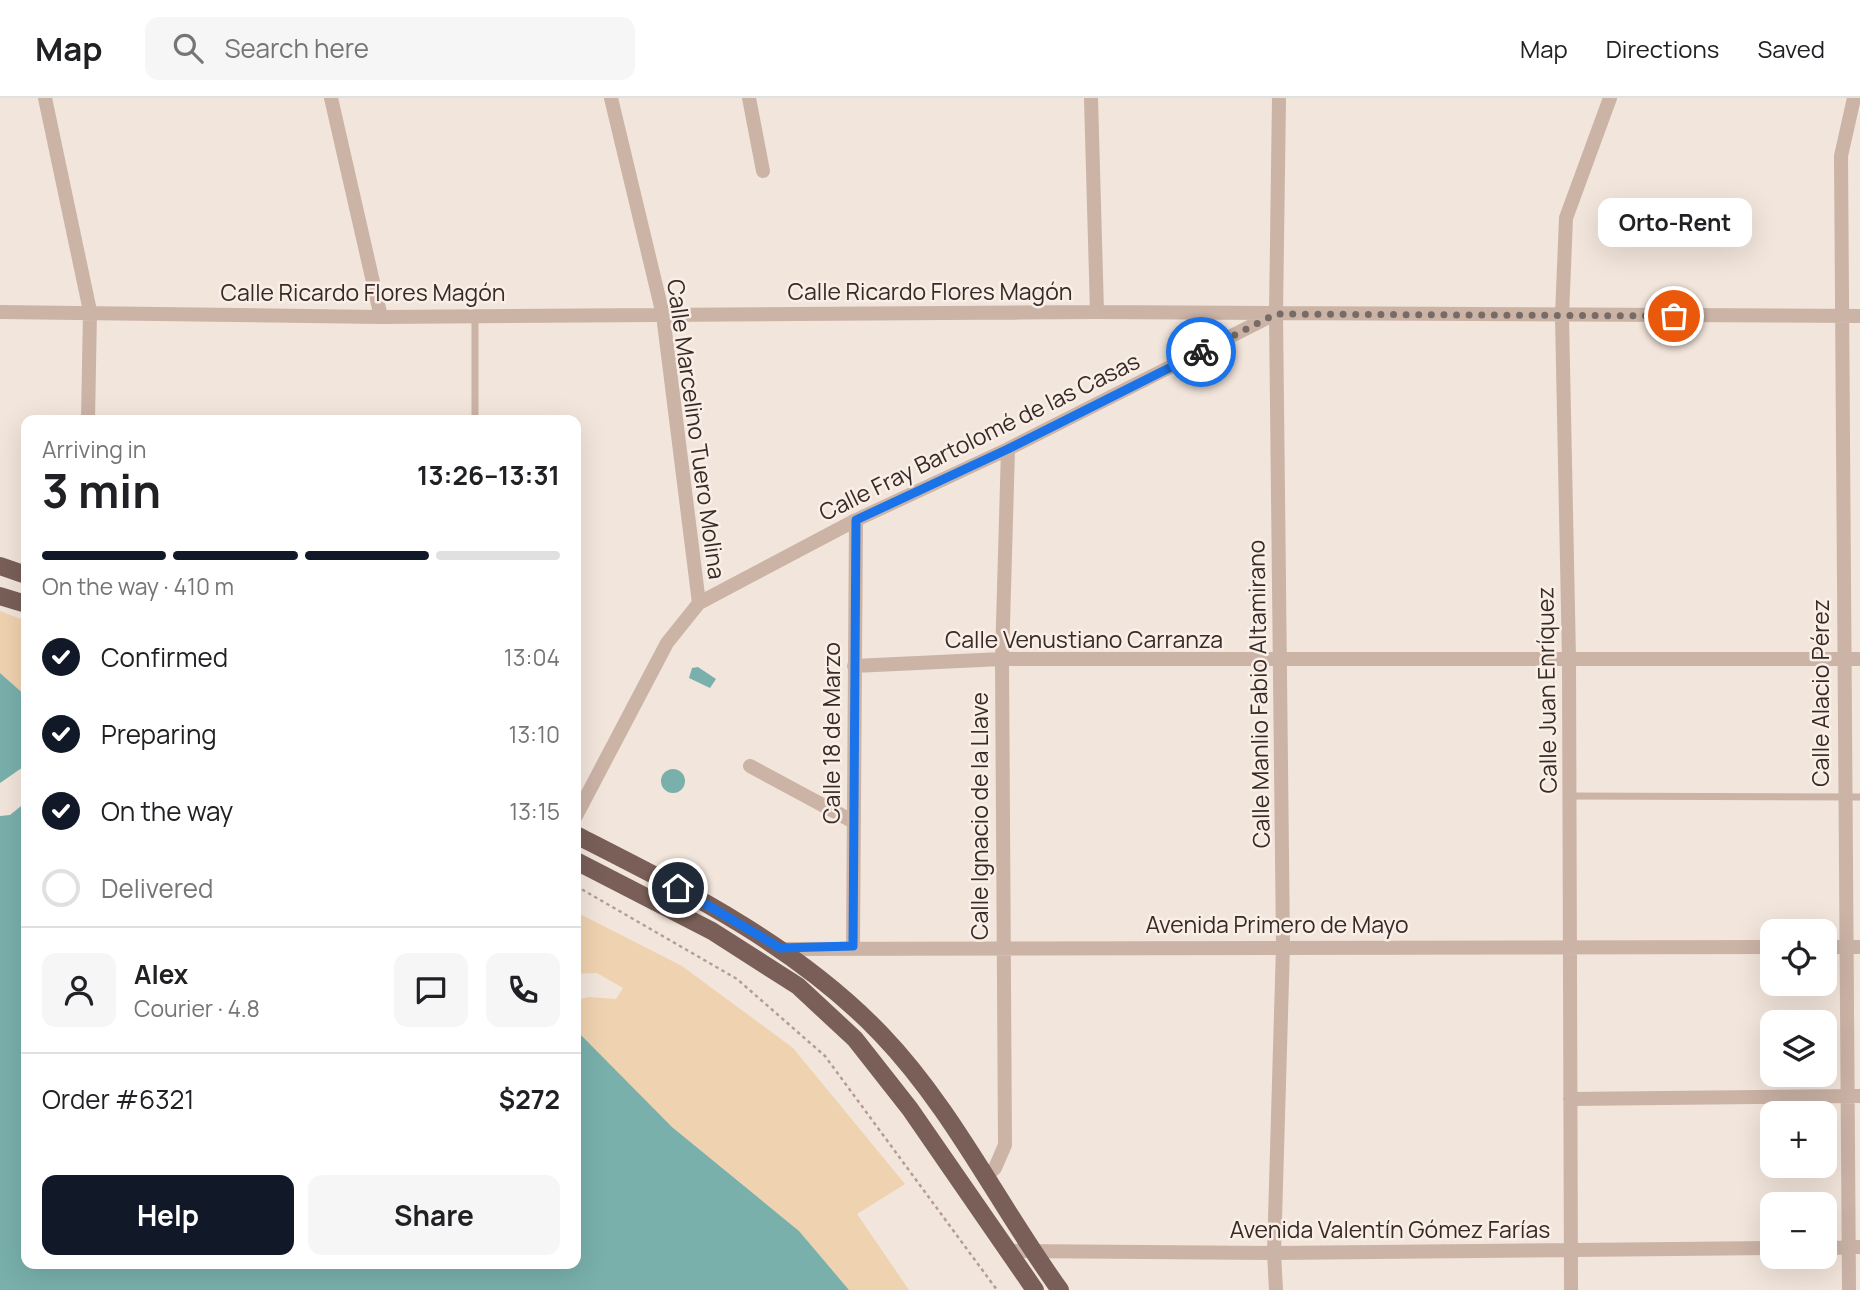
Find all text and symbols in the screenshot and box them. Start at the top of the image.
search box [145,17,635,80]
text: Map [35,26,103,71]
icon: search [169,29,207,67]
text: Search here [225,30,369,66]
text: Map [1520,32,1568,65]
text: Directions [1606,32,1719,65]
text: Saved [1757,32,1825,65]
callout: Orto-Rent [1597,197,1751,246]
text: Orto-Rent [1619,206,1731,238]
street label: Calle Ricardo Flores Magón [788,275,1072,307]
street label: Calle Ricardo Flores Magón [221,276,505,308]
street label: Calle Marcelino Tuero Molina [660,277,734,581]
pin [1644,286,1704,346]
icon: bag [1655,297,1693,335]
courier [1166,317,1236,387]
icon: bike [1182,333,1220,371]
street label: Calle Fray Bartolomé de las Casas [813,344,1145,528]
text: Arriving in [42,433,147,465]
text: 13:26–13:31 [417,457,560,493]
text: 3 min [42,459,161,522]
street label: Calle Manlio Fabio Altamirano [1239,540,1277,848]
text: On the way · 410 m [42,570,234,602]
street label: Calle Juan Enríquez [1528,586,1564,794]
street label: Calle Alacio Pérez [1804,599,1836,787]
street label: Calle Venustiano Carranza [945,623,1223,655]
icon: check [42,638,80,676]
text: Confirmed [101,639,228,675]
text: 13:04 [504,641,560,673]
street label: Calle 18 de Marzo [815,642,847,824]
street label: Calle Ignacio de la Llave [963,692,995,940]
icon: check [42,715,80,753]
text: Preparing [101,716,217,752]
text: 13:10 [508,718,560,750]
icon: check [42,792,80,830]
text: On the way [101,793,233,829]
text: 13:15 [509,795,560,827]
pin [648,858,708,918]
icon: home [659,869,697,907]
text: Delivered [101,870,213,906]
street label: Avenida Primero de Mayo [1145,908,1409,940]
map controls [1760,919,1837,1269]
button: locate [1760,919,1837,996]
button: person [42,953,116,1027]
button: chat [394,953,468,1027]
button: phone [486,953,560,1027]
text: Alex [134,956,188,992]
text: Courier · 4.8 [134,992,260,1024]
button: layers [1760,1010,1837,1087]
text: Order #6321 [42,1081,195,1117]
text: $272 [499,1081,560,1117]
button: + [1760,1101,1837,1178]
button: Help [42,1175,294,1255]
button: Share [308,1175,560,1255]
button: − [1760,1192,1837,1269]
street label: Avenida Valentín Gómez Farías [1230,1213,1550,1245]

